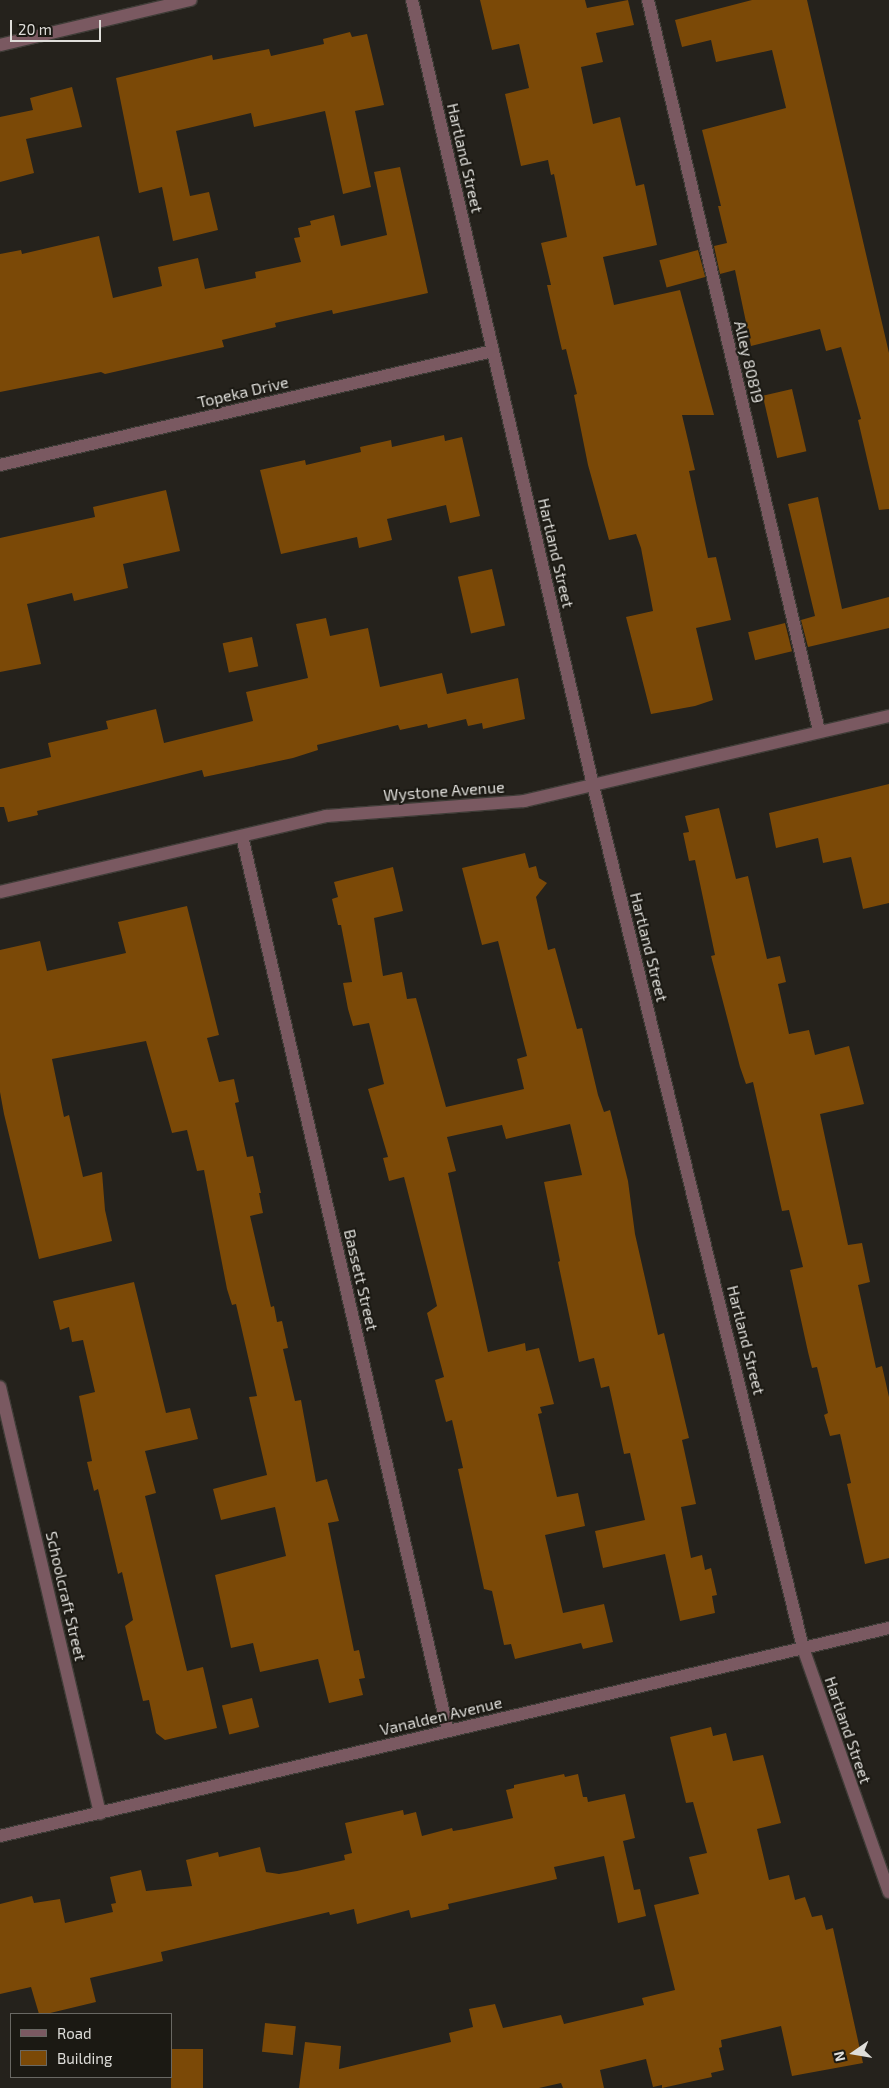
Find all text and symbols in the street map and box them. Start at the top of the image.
scale bar [12,10,104,42]
text: 20 m [18,20,52,38]
street label: Hartland Street [443,101,487,215]
street label: Alley 80819 [730,319,768,405]
street label: Topeka Drive [196,372,290,412]
street label: Hartland Street [534,496,578,610]
street label: Wystone Avenue [382,777,506,805]
street label: Hartland Street [626,890,672,1004]
street label: Bassett Street [340,1227,382,1333]
street label: Hartland Street [723,1283,769,1397]
street label: Schoolcraft Street [42,1529,90,1663]
street label: Hartland Street [821,1674,875,1786]
street label: Vanalden Avenue [378,1693,504,1739]
legend [10,2013,172,2078]
text: Road [57,2024,92,2042]
north arrow [829,2028,879,2078]
text: Building [57,2049,112,2067]
text: N [829,2050,848,2063]

